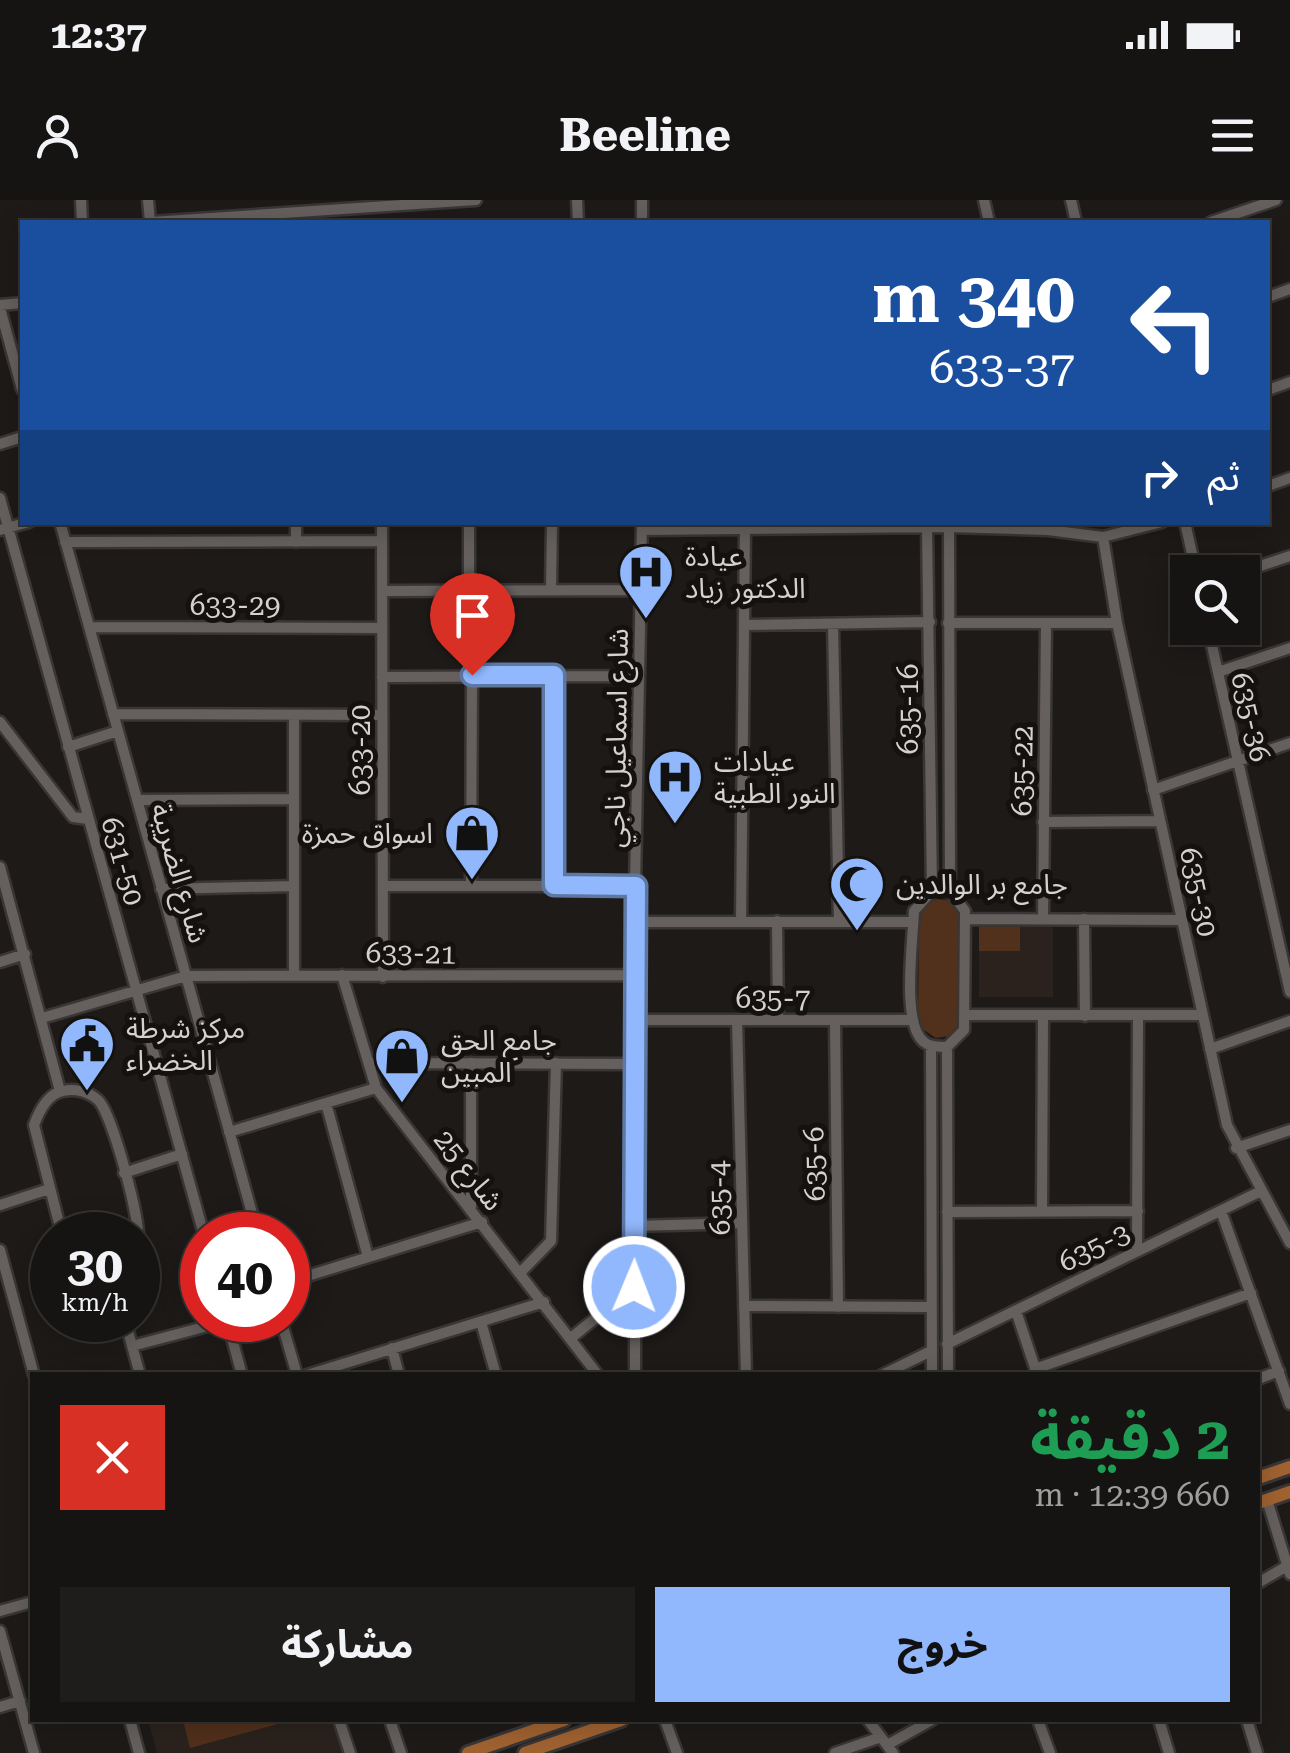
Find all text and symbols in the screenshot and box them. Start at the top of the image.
text: 12:37 [50,13,147,57]
icon: person [30,108,85,163]
icon: menu [1205,108,1260,163]
text: Beeline [559,109,731,162]
text: 340 m [872,257,1075,339]
icon: left [1110,260,1240,390]
text: 633-37 [929,341,1075,394]
icon: right [1132,450,1187,505]
text: ثم [1207,455,1240,499]
place label: عيادة الدكتور زياد [685,540,806,605]
hospital icon: عيادة الدكتور زياد [616,542,676,621]
map controls [1170,555,1260,645]
button: search [1170,555,1260,645]
pin [430,573,515,676]
icon: arrive [445,588,500,643]
street label: 633-29 [190,589,280,622]
street label: شارع اسماعيل ناجي [598,628,639,848]
street label: 635-16 [892,664,925,754]
street label: 635-36 [1224,669,1277,765]
street label: 633-20 [344,705,377,795]
street label: 635-22 [1005,725,1040,817]
place label: عيادات النور الطبية [714,745,836,810]
hospital icon: عيادات النور الطبية [645,747,705,826]
street label: شارع الضريبة [140,799,215,948]
shop icon: اسواق حمزة [442,803,502,882]
street label: 631-50 [94,813,151,909]
place label: اسواق حمزة [302,817,433,850]
street label: 635-30 [1173,844,1224,940]
mosque icon: جامع بر الوالدين [827,854,887,933]
place label: جامع بر الوالدين [896,868,1068,905]
street label: 633-21 [365,936,457,971]
street label: 635-7 [735,982,811,1015]
place label: مركز شرطة الخضراء [126,1012,245,1077]
public building icon: مركز شرطة الخضراء [57,1014,117,1093]
place label: جامع الحق المبين [441,1024,557,1089]
shop icon: جامع الحق المبين [372,1026,432,1105]
street label: شارع 25 [424,1123,510,1220]
street label: 635-6 [797,1126,832,1202]
street label: 635-4 [702,1160,737,1236]
speed limit sign: 40 [180,1212,310,1342]
street label: 635-3 [1053,1216,1135,1279]
position arrow [582,1235,686,1339]
text: 30 [67,1236,123,1294]
text: km/h [62,1288,128,1317]
text: 2 دقيقة [1030,1403,1230,1474]
button: close [60,1405,165,1510]
text: 660 m · 12:39 [1035,1476,1230,1514]
button: مشاركة [60,1587,635,1702]
button: خروج [655,1587,1230,1702]

